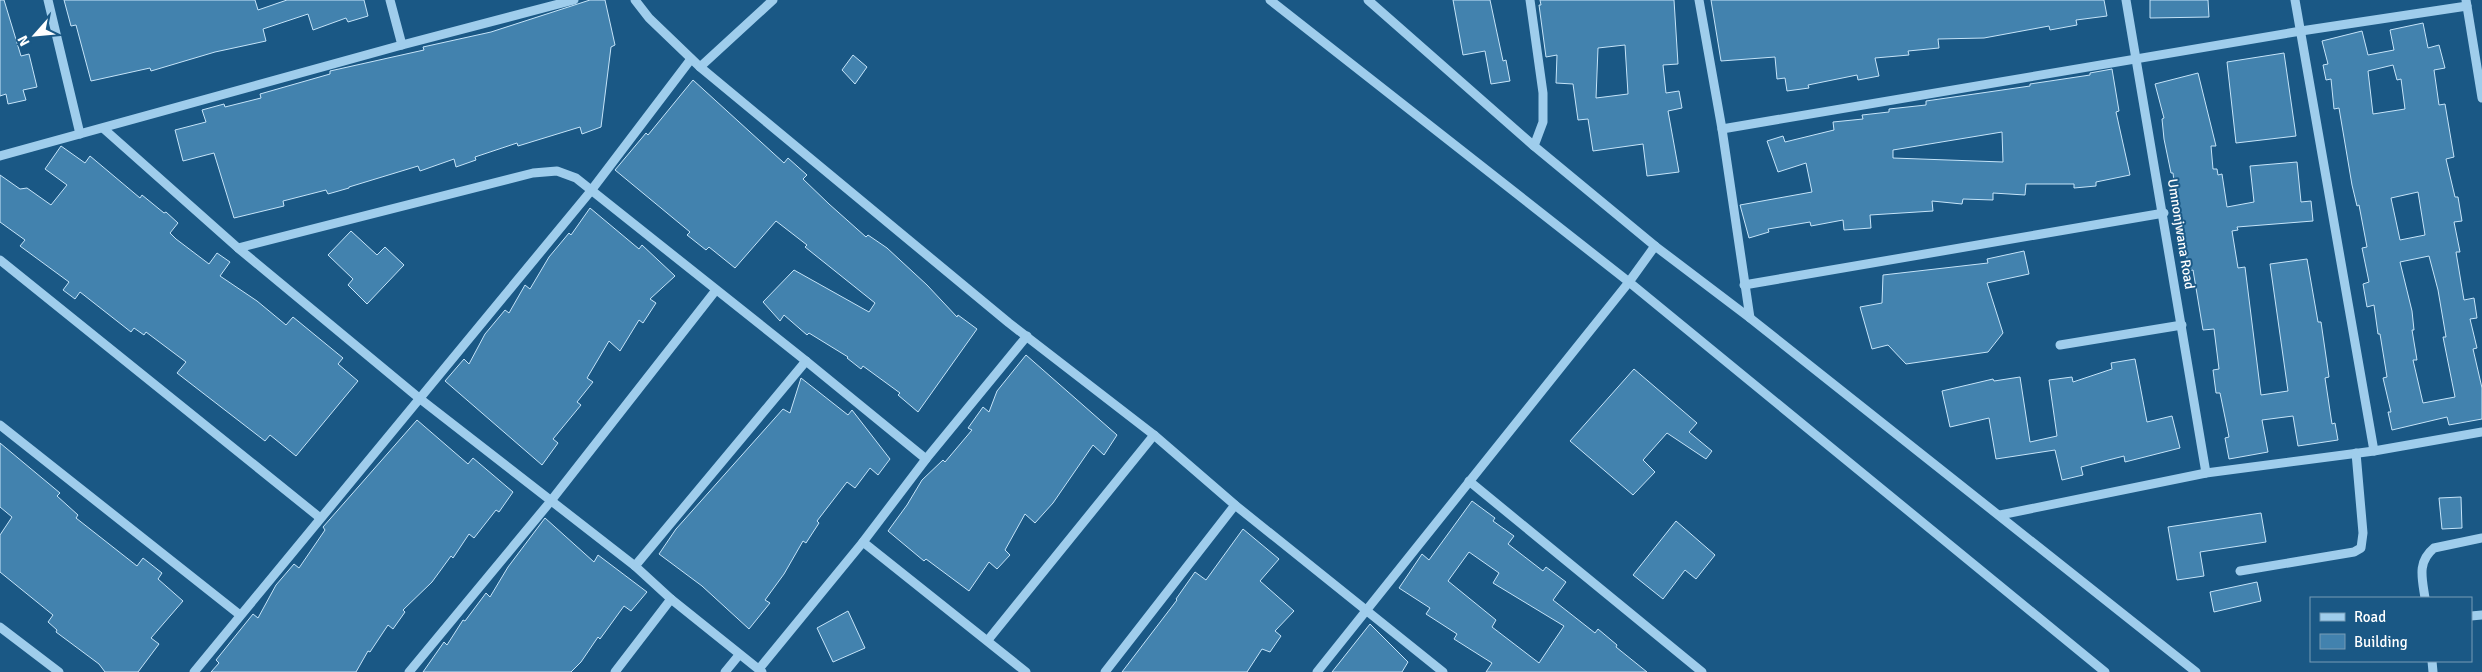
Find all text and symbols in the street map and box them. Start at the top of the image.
north arrow [10,10,60,60]
text: N [14,32,34,49]
street label: Umnonjwana Road [2164,178,2198,290]
legend [2310,597,2472,662]
text: Road [2354,608,2386,626]
text: Building [2354,633,2408,651]

